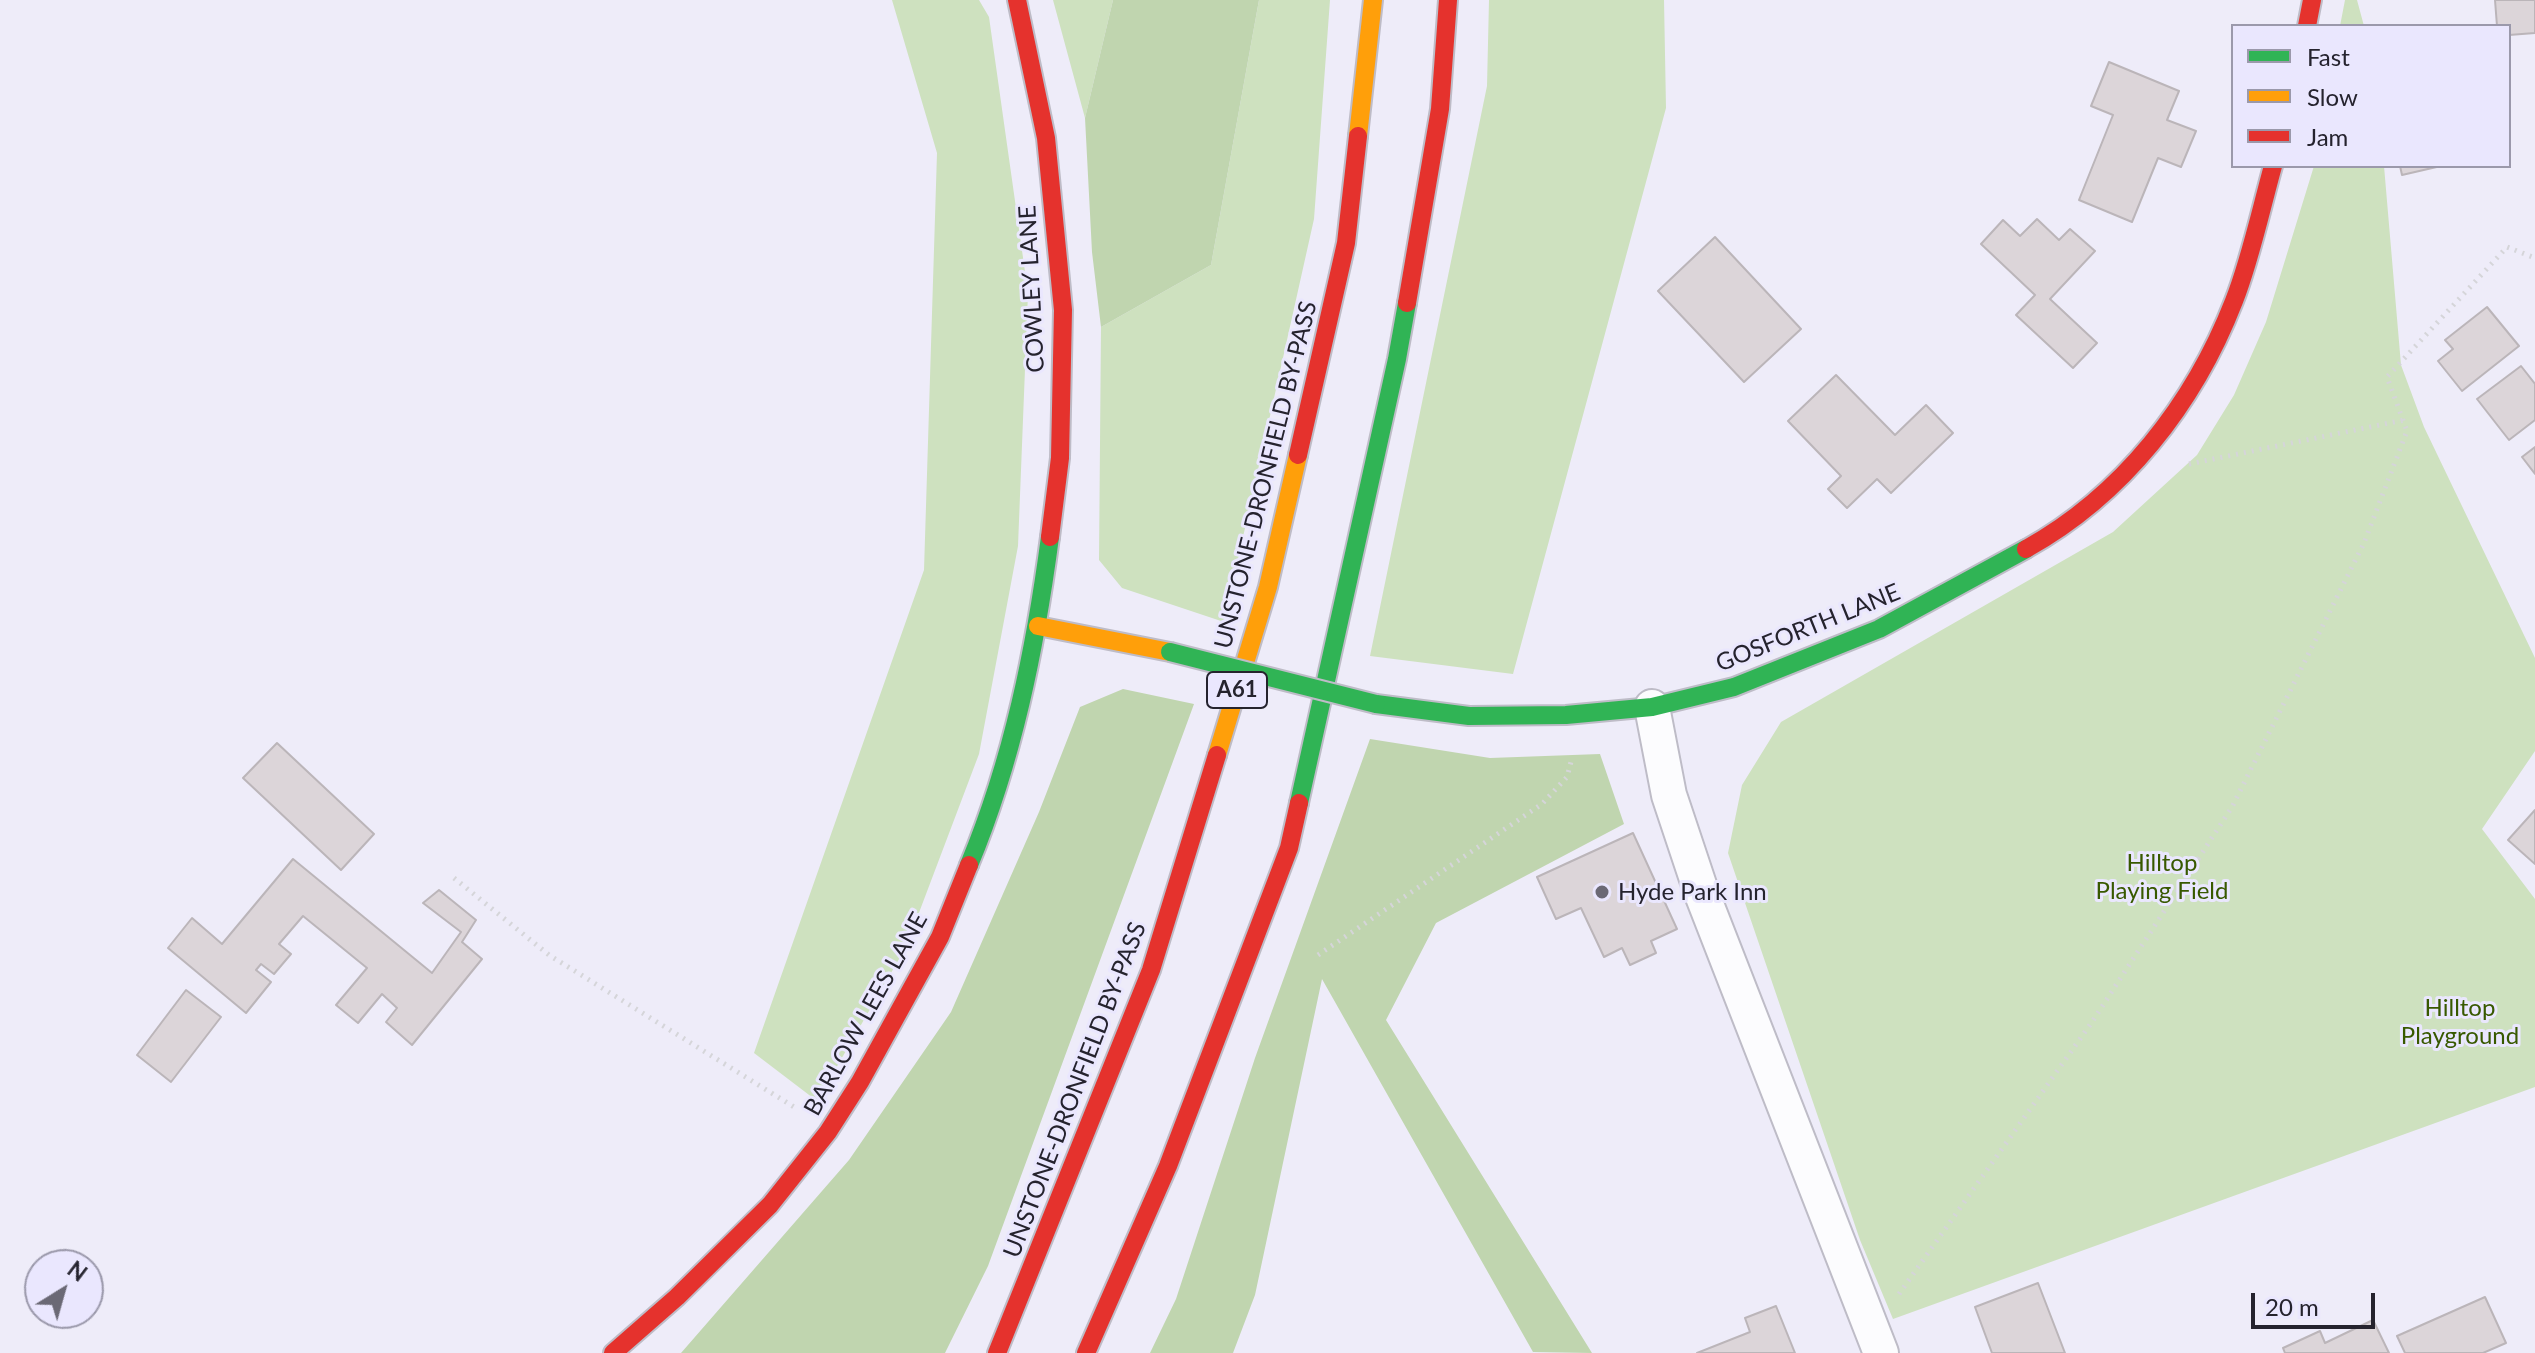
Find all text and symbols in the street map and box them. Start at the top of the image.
legend [2231,24,2511,168]
text: Fast [2307,42,2350,71]
text: Slow [2307,82,2358,111]
text: Jam [2307,122,2348,151]
street label: COWLEY LANE [1013,205,1051,373]
street label: UNSTONE-DRONFIELD BY-PASS [1209,298,1323,652]
street label: GOSFORTH LANE [1712,578,1904,678]
road number: A61 [1207,672,1267,708]
park label: Hilltop Playing Field [2096,849,2228,905]
place label: Hyde Park Inn [1618,878,1767,906]
marker: Hyde Park Inn [1593,883,1611,901]
street label: BARLOW LEES LANE [798,907,934,1121]
street label: UNSTONE-DRONFIELD BY-PASS [998,918,1152,1262]
park label: Hilltop Playground [2401,994,2519,1050]
north arrow [24,1249,104,1329]
text: N [63,1255,92,1287]
scale bar [2255,1277,2379,1327]
text: 20 m [2265,1292,2319,1321]

